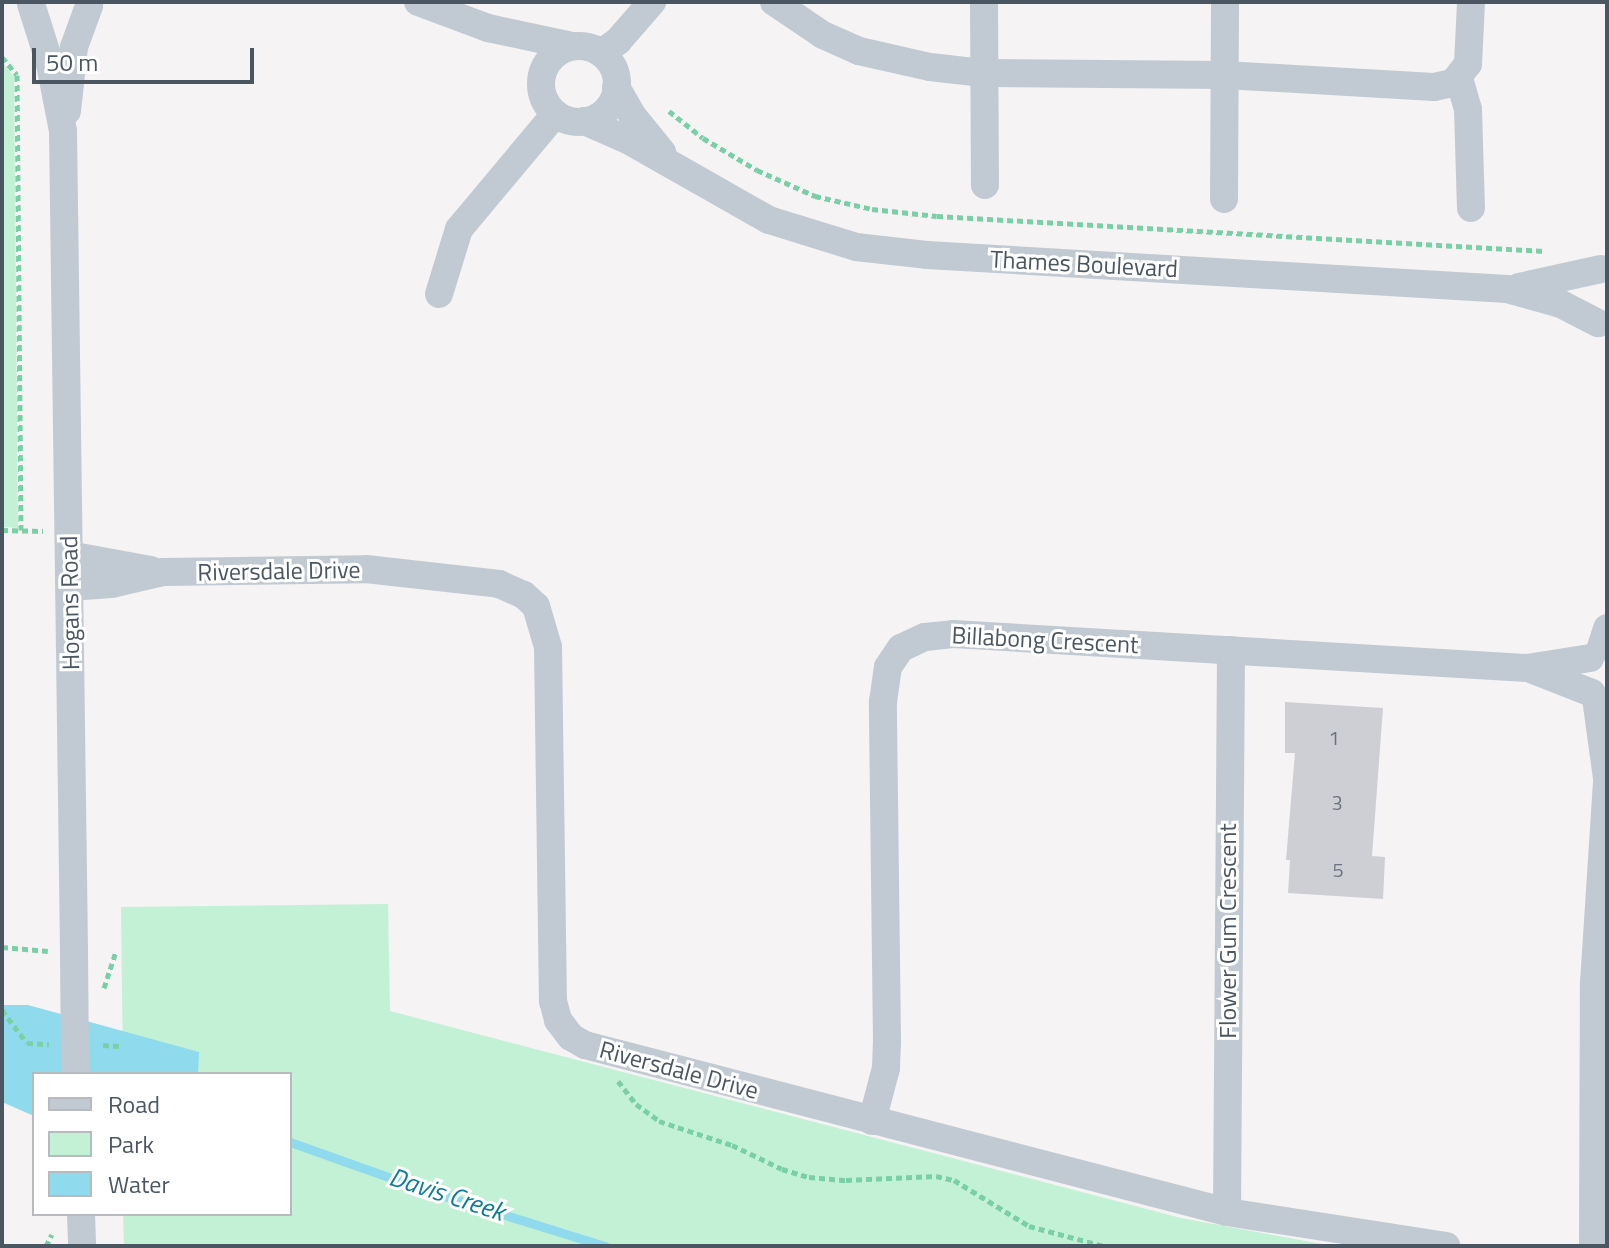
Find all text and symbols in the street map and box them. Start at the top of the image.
scale bar [36,32,258,82]
text: 50 m [46,44,98,80]
street label: Thames Boulevard [989,245,1179,283]
street label: Hogans Road [54,536,86,670]
street label: Riversdale Drive [197,555,361,587]
street label: Billabong Crescent [951,621,1139,659]
house number: 1 [1328,725,1340,749]
house number: 3 [1331,790,1343,814]
street label: Flower Gum Crescent [1214,823,1242,1039]
house number: 5 [1332,857,1344,881]
street label: Riversdale Drive [596,1035,762,1105]
legend [32,1072,292,1216]
text: Road [108,1086,160,1122]
text: Park [108,1126,154,1162]
water label: Davis Creek [385,1161,509,1227]
text: Water [108,1166,170,1202]

